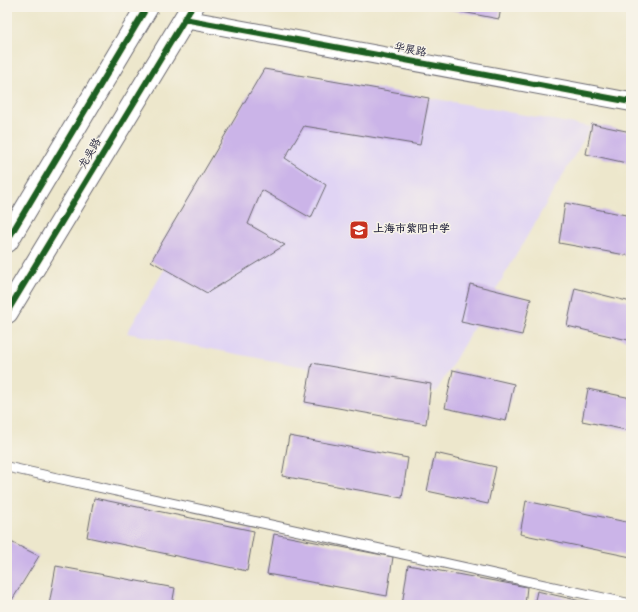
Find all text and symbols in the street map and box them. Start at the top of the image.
street label: 华展路 [393,41,428,60]
street label: 龙吴路 [77,136,105,171]
school or university icon: 上海市紫阳中学 [348,219,370,241]
place label: 上海市紫阳中学 [373,223,450,236]

